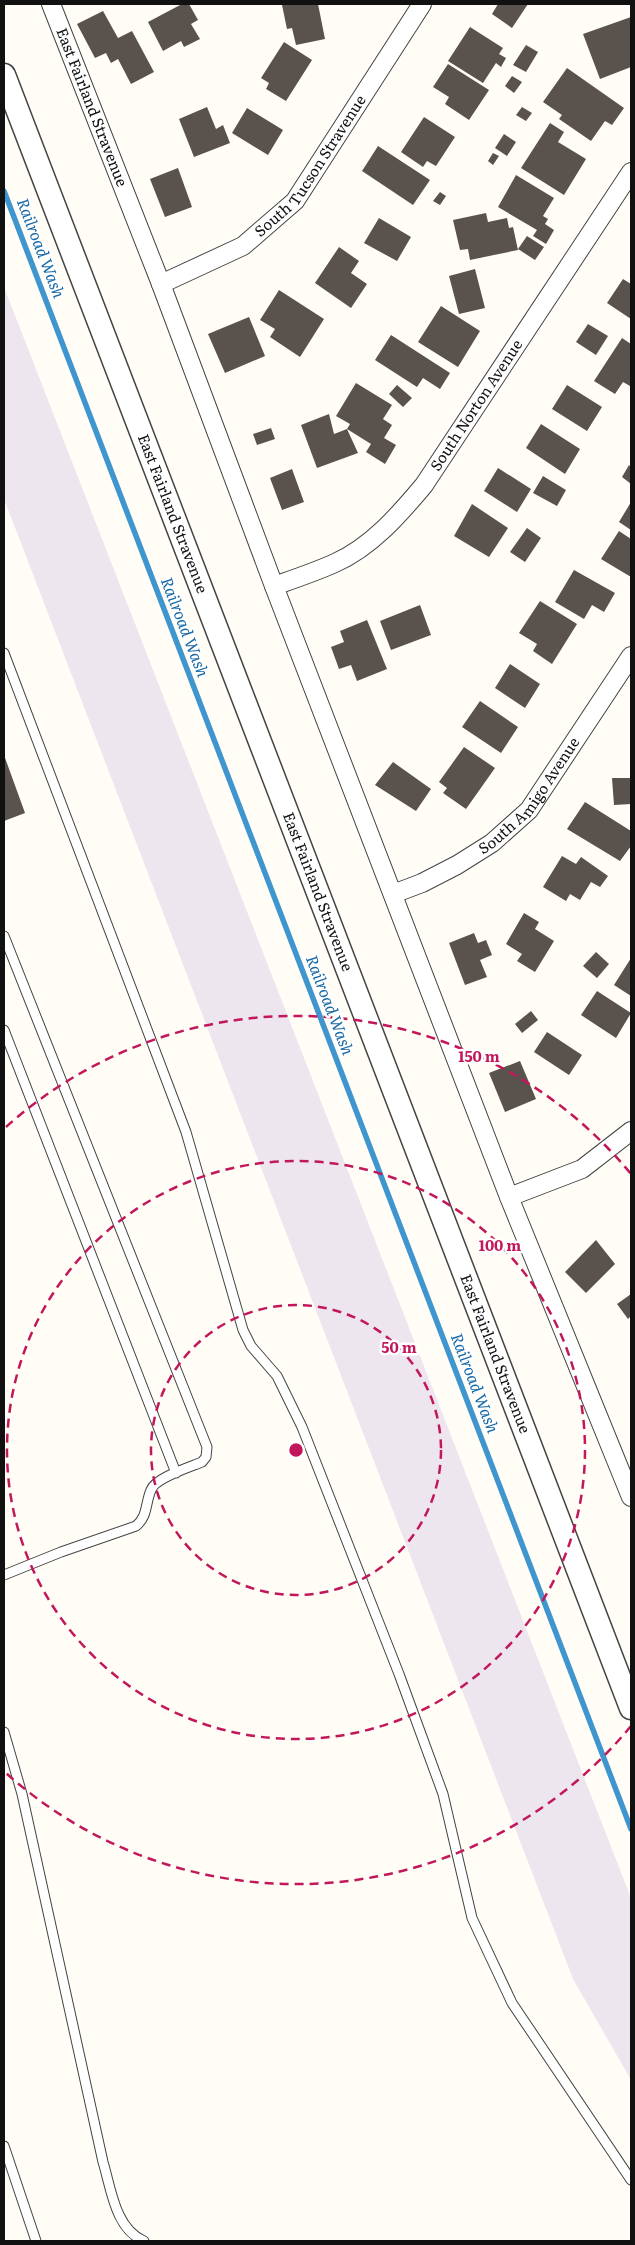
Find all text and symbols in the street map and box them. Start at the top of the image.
street label: East Fairland Stravenue [51,24,135,190]
street label: South Tucson Stravenue [249,90,371,241]
water label: Railroad Wash [12,194,72,302]
street label: South Norton Avenue [423,334,527,475]
street label: East Fairland Stravenue [133,430,215,596]
water label: Railroad Wash [156,573,216,681]
street label: South Amigo Avenue [473,732,584,859]
street label: East Fairland Stravenue [278,808,360,975]
water label: Railroad Wash [301,951,361,1059]
text: 150 m [458,1044,500,1067]
text: 100 m [479,1233,521,1256]
street label: East Fairland Stravenue [455,1270,538,1437]
water label: Railroad Wash [446,1329,506,1437]
text: 50 m [381,1335,417,1358]
centre of rings [287,1441,305,1459]

